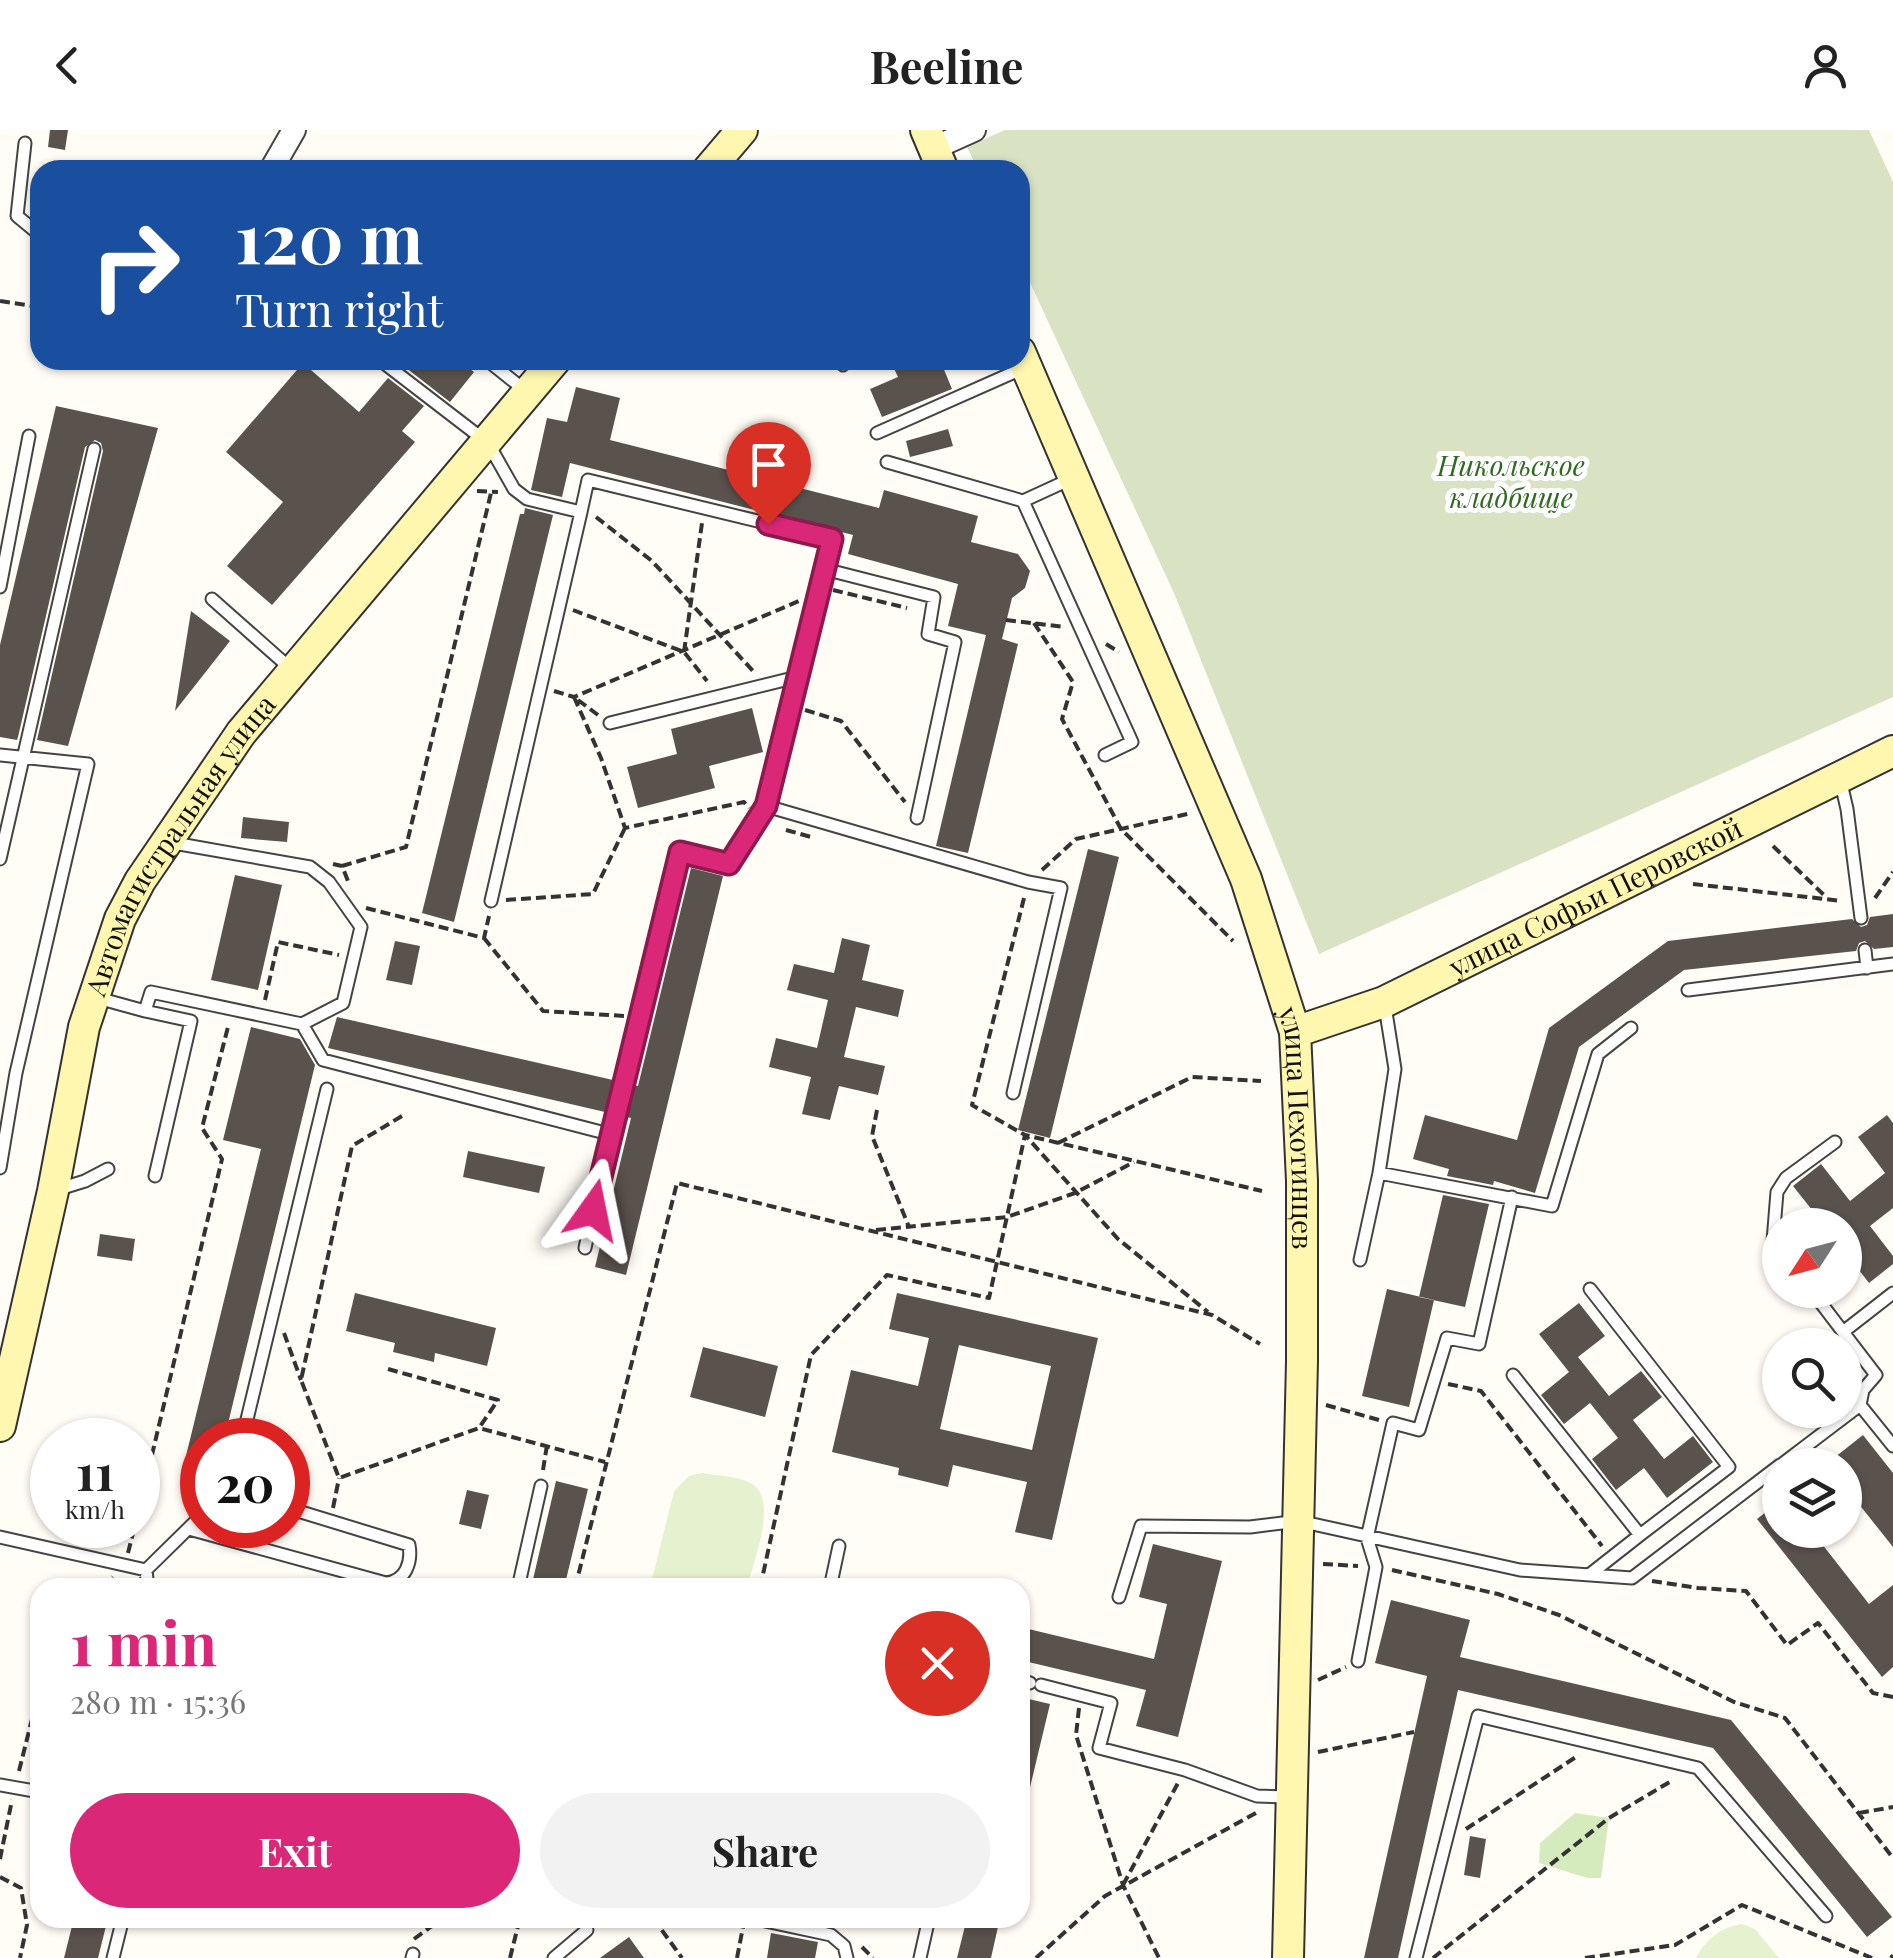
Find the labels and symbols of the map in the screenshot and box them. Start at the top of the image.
pin [726,422,811,525]
park label: Никольское кладбище [1436,446,1585,515]
street label: Автомагистральная улица [75,686,283,1001]
street label: улица Софьи Перовской [1441,808,1748,985]
street label: улица Пехотинцев [1271,1000,1322,1249]
position arrow [541,1158,645,1262]
north arrow [1762,1208,1862,1308]
speed limit sign: 20 [180,1418,310,1548]

